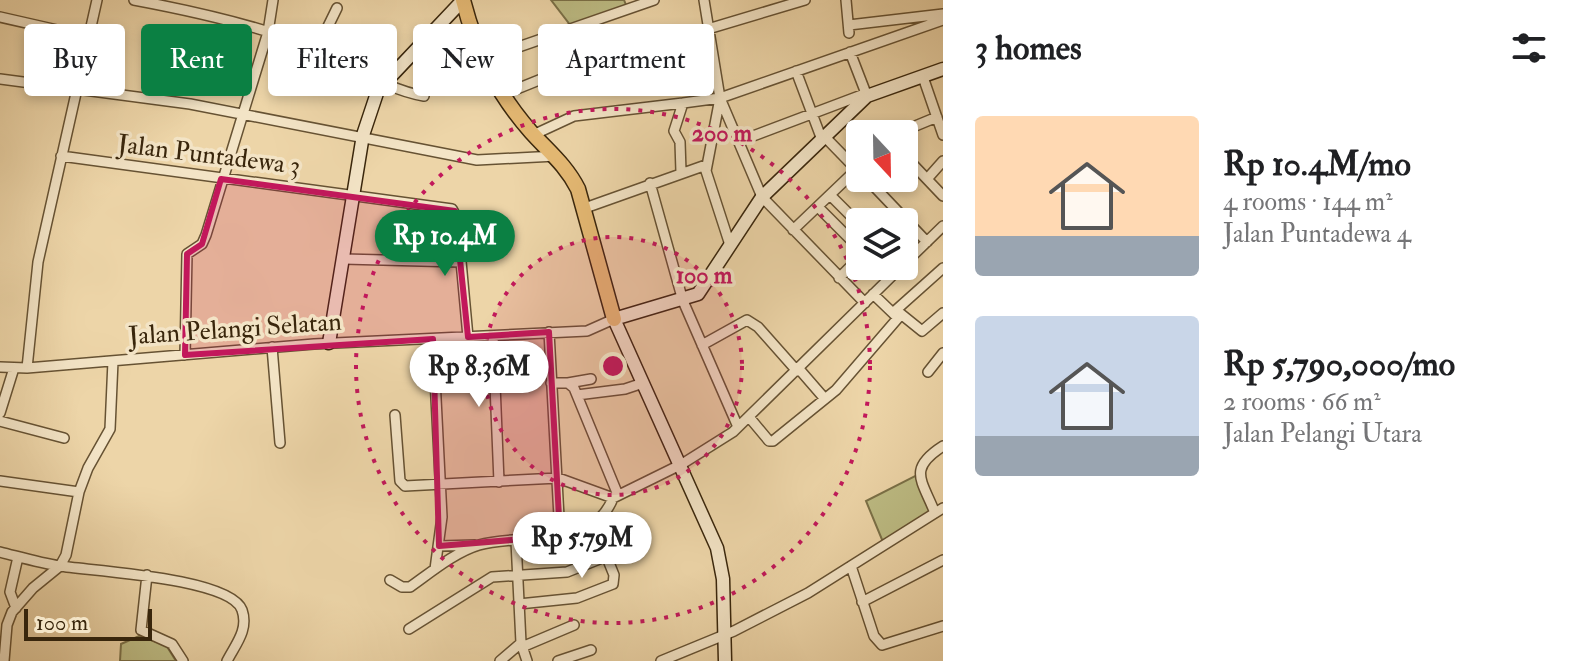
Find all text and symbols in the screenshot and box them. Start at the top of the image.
chip: Buy [24,24,125,96]
chip: Rent [141,24,252,96]
chip: Filters [268,24,397,96]
chip: New [413,24,522,96]
chip: Apartment [538,24,714,96]
icon: filters [1507,26,1551,70]
text: 3 homes [975,27,1082,70]
text: 200 m [692,118,753,149]
north arrow [846,120,918,192]
map controls [846,120,918,280]
street label: Jalan Puntadewa 3 [115,128,302,182]
text: Rp 10.4M/mo [1223,143,1411,186]
icon: home [1039,148,1135,244]
text: 4 rooms · 144 m² [1223,186,1393,218]
button: layers [846,208,918,280]
pin: Rp 10.4M [362,210,528,278]
text: Jalan Puntadewa 4 [1223,218,1411,250]
text: Rp 10.4M [393,220,497,252]
text: 100 m [676,260,733,291]
street label: Jalan Pelangi Selatan [126,306,343,352]
pin: Rp 8.36M [396,341,562,409]
text: Rp 5,790,000/mo [1223,343,1455,386]
icon: home [1039,348,1135,444]
text: Rp 8.36M [428,351,530,383]
centre of rings [599,352,627,380]
text: 2 rooms · 66 m² [1223,386,1381,418]
text: Jalan Pelangi Utara [1223,418,1422,450]
pin: Rp 5.79M [499,512,665,580]
text: Rp 5.79M [531,522,633,554]
scale bar [24,605,152,641]
text: 100 m [36,609,88,637]

